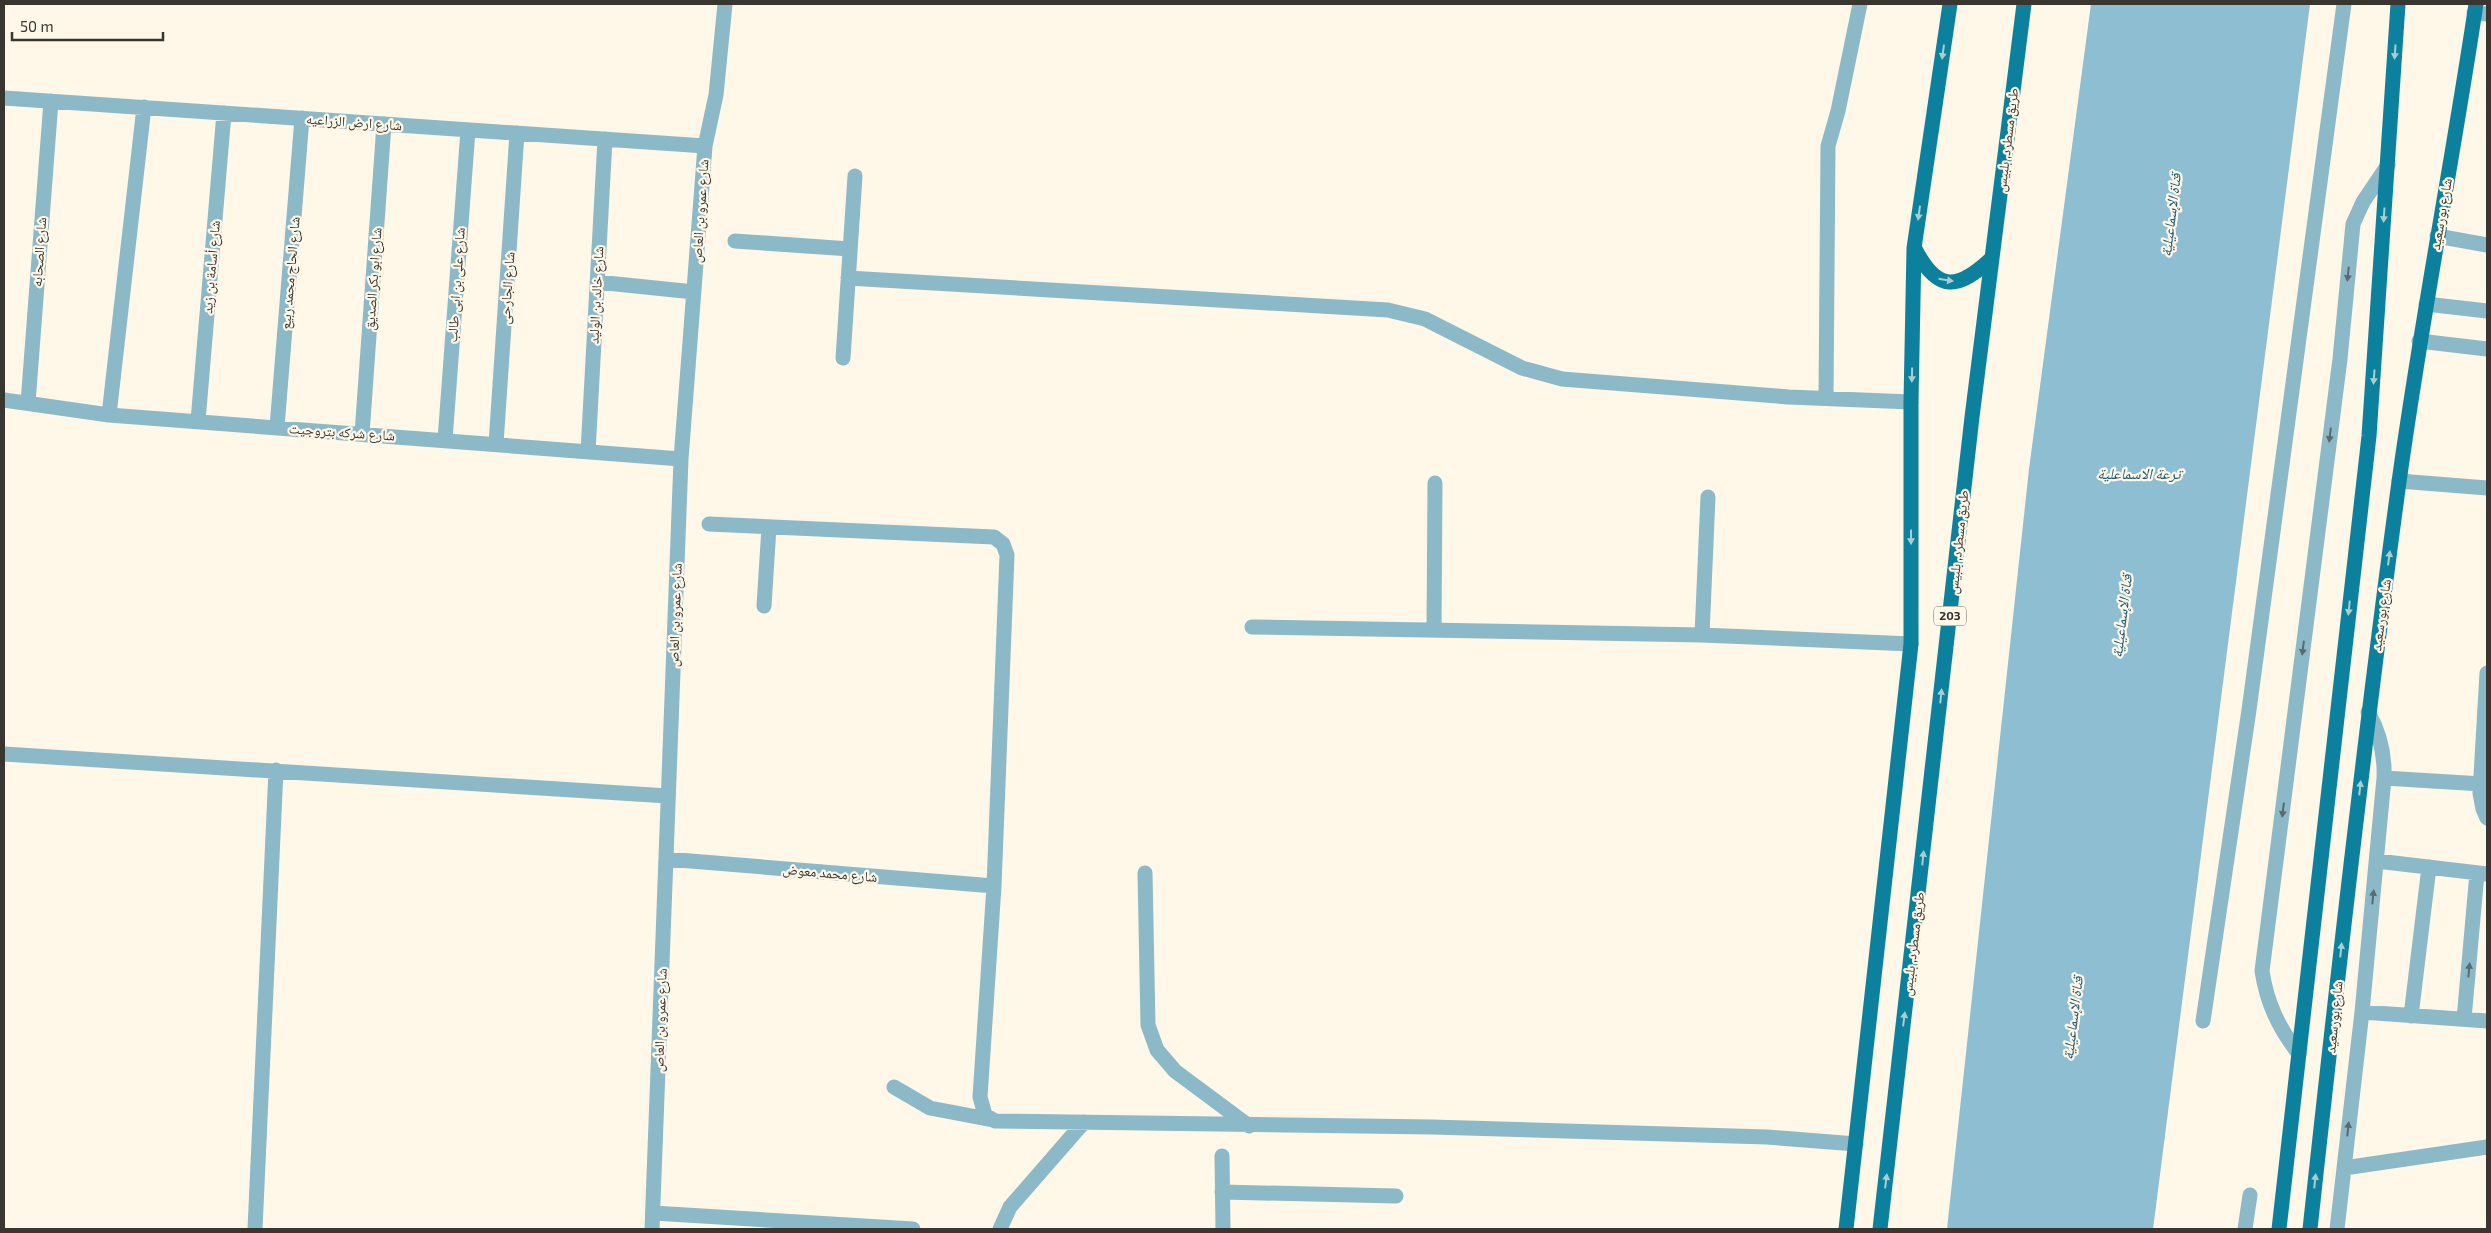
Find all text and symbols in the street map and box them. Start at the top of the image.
scale bar [12,10,164,42]
text: 50 m [20,17,54,35]
one-way arrow [1939,44,1947,60]
one-way arrow [2391,45,2399,61]
street label: طريق مسطرد, بلبيس [1992,87,2023,193]
street label: شارع ارض الزراعيه [305,110,403,135]
street label: شارع عمرو بن العاص [687,158,714,264]
water label: قناة الإسماعيلية [2156,170,2185,258]
street label: شارع بورسعيد [2426,177,2457,251]
one-way arrow [1915,205,1923,221]
one-way arrow [2380,207,2388,223]
street label: شارع الصحابه [28,216,51,288]
street label: شارع الحاج محمد ربيع [276,216,305,330]
street label: شارع أسامة بن زيد [198,220,225,315]
street label: شارع ابو بكر الصديق [360,227,387,331]
street label: شارع على بن ابى طالب [443,227,470,343]
street label: شارع خالد بن الوليد [584,246,609,344]
street label: شارع الجارحى [495,251,520,325]
one-way arrow [2344,266,2352,282]
one-way arrow [1939,277,1955,285]
one-way arrow [1907,367,1915,383]
one-way arrow [2369,369,2377,385]
street label: شارع شركه بتروجيت [288,419,396,446]
one-way arrow [2326,427,2334,443]
water label: ترعة الاسماعلية [2097,464,2184,483]
street label: طريق مسطرد, بلبيس [1944,489,1973,595]
one-way arrow [1907,530,1915,546]
one-way arrow [2385,549,2393,565]
street label: شارع عمرو بن العاص [664,563,687,667]
water label: قناة الإسماعيلية [2107,571,2136,659]
street label: شارع بورسعيد [2367,578,2396,652]
one-way arrow [2345,600,2353,616]
road number: 203 [1934,606,1966,626]
one-way arrow [2299,641,2307,657]
one-way arrow [1937,688,1945,704]
one-way arrow [2356,780,2364,796]
one-way arrow [2279,802,2287,818]
one-way arrow [1919,850,1927,866]
street label: شارع محمد معوض [782,860,878,887]
one-way arrow [2369,889,2377,905]
street label: طريق مسطرد, بلبيس [1898,891,1929,997]
one-way arrow [2337,941,2345,957]
one-way arrow [2465,962,2473,978]
street label: شارع عمرو بن العاص [649,968,672,1072]
water label: قناة الإسماعيلية [2058,973,2087,1061]
street label: شارع بورسعيد [2321,980,2348,1054]
one-way arrow [1900,1011,1908,1027]
one-way arrow [2344,1120,2352,1136]
one-way arrow [2311,1172,2319,1188]
one-way arrow [1882,1173,1890,1189]

